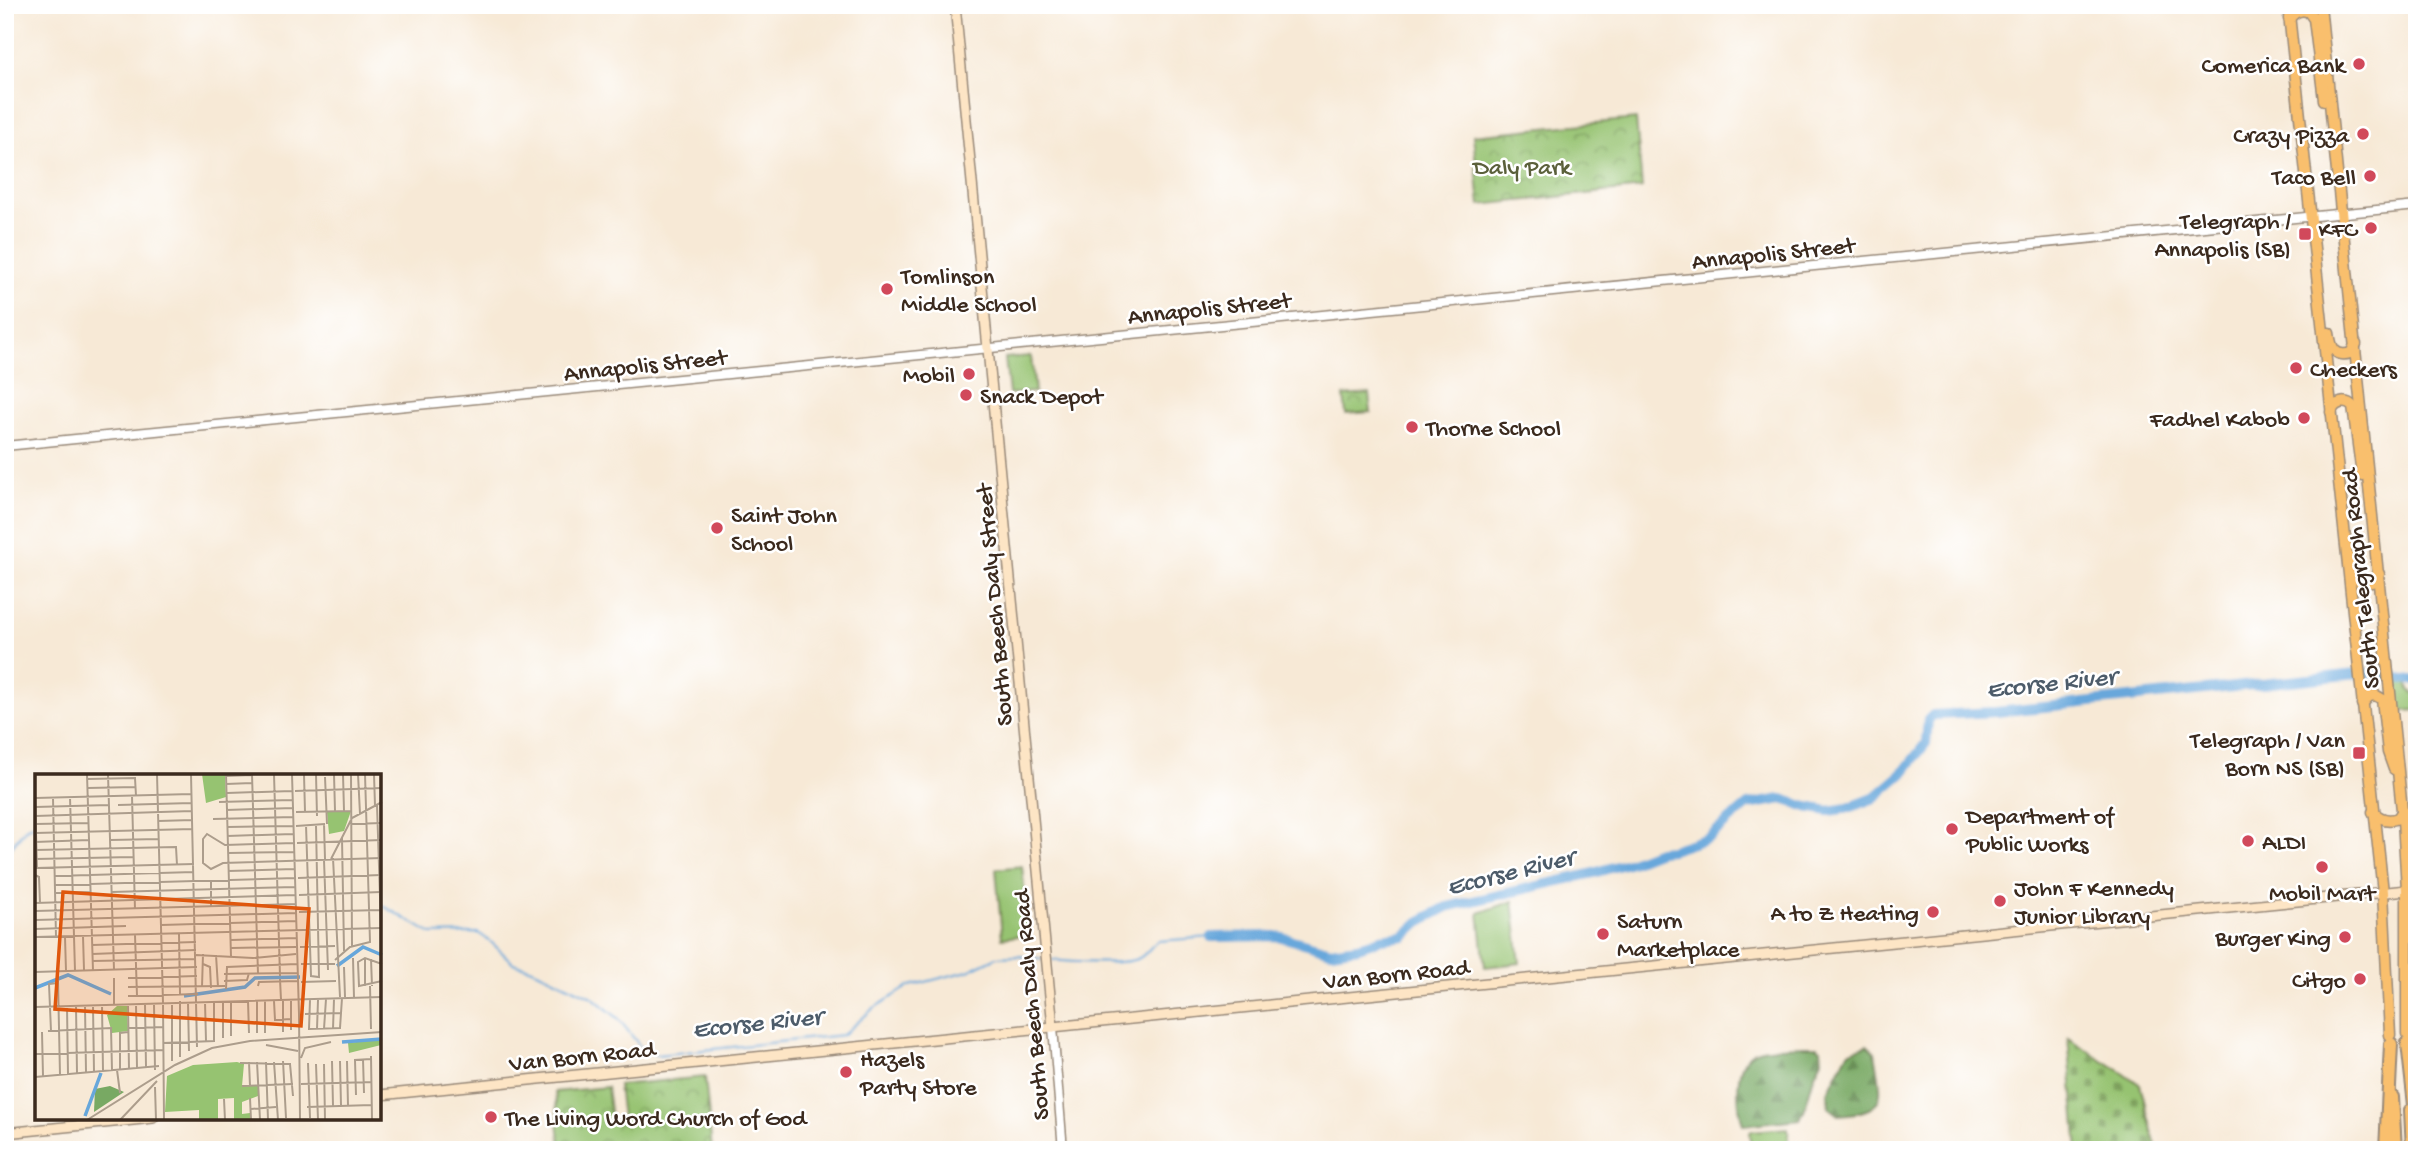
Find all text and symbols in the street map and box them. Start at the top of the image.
place label: Comerica Bank [2202,53,2347,82]
marker: Comerica Bank [2351,56,2367,72]
place label: Crazy Pizza [2233,123,2350,152]
marker: Crazy Pizza [2355,126,2371,142]
park label: Daly Park [1471,155,1573,184]
place label: Taco Bell [2270,165,2356,194]
marker: Taco Bell [2362,168,2378,184]
place label: Telegraph / Annapolis (SB) [2154,209,2291,266]
place label: KFC [2318,217,2359,246]
marker: KFC [2363,220,2379,236]
marker: Telegraph / Annapolis (SB) [2297,226,2313,242]
street label: Annapolis Street [1691,232,1858,278]
place label: Tomlinson Middle School [899,264,1037,321]
marker: Tomlinson Middle School [879,281,895,297]
street label: Annapolis Street [1127,287,1294,333]
street label: Annapolis Street [563,344,730,390]
place label: Checkers [2310,357,2398,386]
marker: Checkers [2288,360,2304,376]
place label: Mobil [903,363,955,392]
marker: Mobil [961,366,977,382]
place label: Snack Depot [980,384,1105,413]
marker: Snack Depot [958,387,974,403]
place label: Fadhel Kabob [2149,407,2290,436]
marker: Fadhel Kabob [2296,410,2312,426]
place label: Thorne School [1424,416,1561,445]
marker: Thorne School [1404,419,1420,435]
street label: South Telegraph Road [2336,465,2388,690]
street label: South Beech Daly Street [971,480,1022,727]
place label: Saint John School [731,503,838,560]
marker: Saint John School [709,520,725,536]
water label: Ecorse River [1985,663,2123,708]
place label: Telegraph / Van Born NS (SB) [2188,728,2346,785]
marker: Telegraph / Van Born NS (SB) [2351,745,2367,761]
inset map [35,774,382,1120]
place label: Department of Public Works [1964,804,2115,861]
marker: Department of Public Works [1944,821,1960,837]
place label: ALDI [2262,830,2306,859]
marker: ALDI [2240,833,2256,849]
water label: Ecorse River [1444,842,1583,905]
marker: Mobil Mart [2314,859,2330,875]
place label: John F Kennedy Junior Library [2014,876,2174,933]
place label: Mobil Mart [2269,881,2377,910]
street label: South Beech Daly Road [1009,886,1058,1121]
marker: John F Kennedy Junior Library [1992,893,2008,909]
place label: A to Z Heating [1771,901,1919,930]
marker: A to Z Heating [1925,904,1941,920]
place label: Saturn Marketplace [1617,909,1740,966]
marker: Saturn Marketplace [1595,926,1611,942]
place label: Burger King [2214,926,2331,955]
marker: Burger King [2337,929,2353,945]
street label: Van Born Road [1321,954,1473,999]
place label: Citgo [2292,968,2346,997]
marker: Citgo [2352,971,2368,987]
water label: Ecorse River [691,1003,829,1048]
street label: Van Born Road [507,1036,659,1081]
place label: Hazels Party Store [859,1047,977,1104]
marker: Hazels Party Store [838,1064,854,1080]
place label: The Living Word Church of God [503,1106,808,1135]
marker: The Living Word Church of God [483,1109,499,1125]

